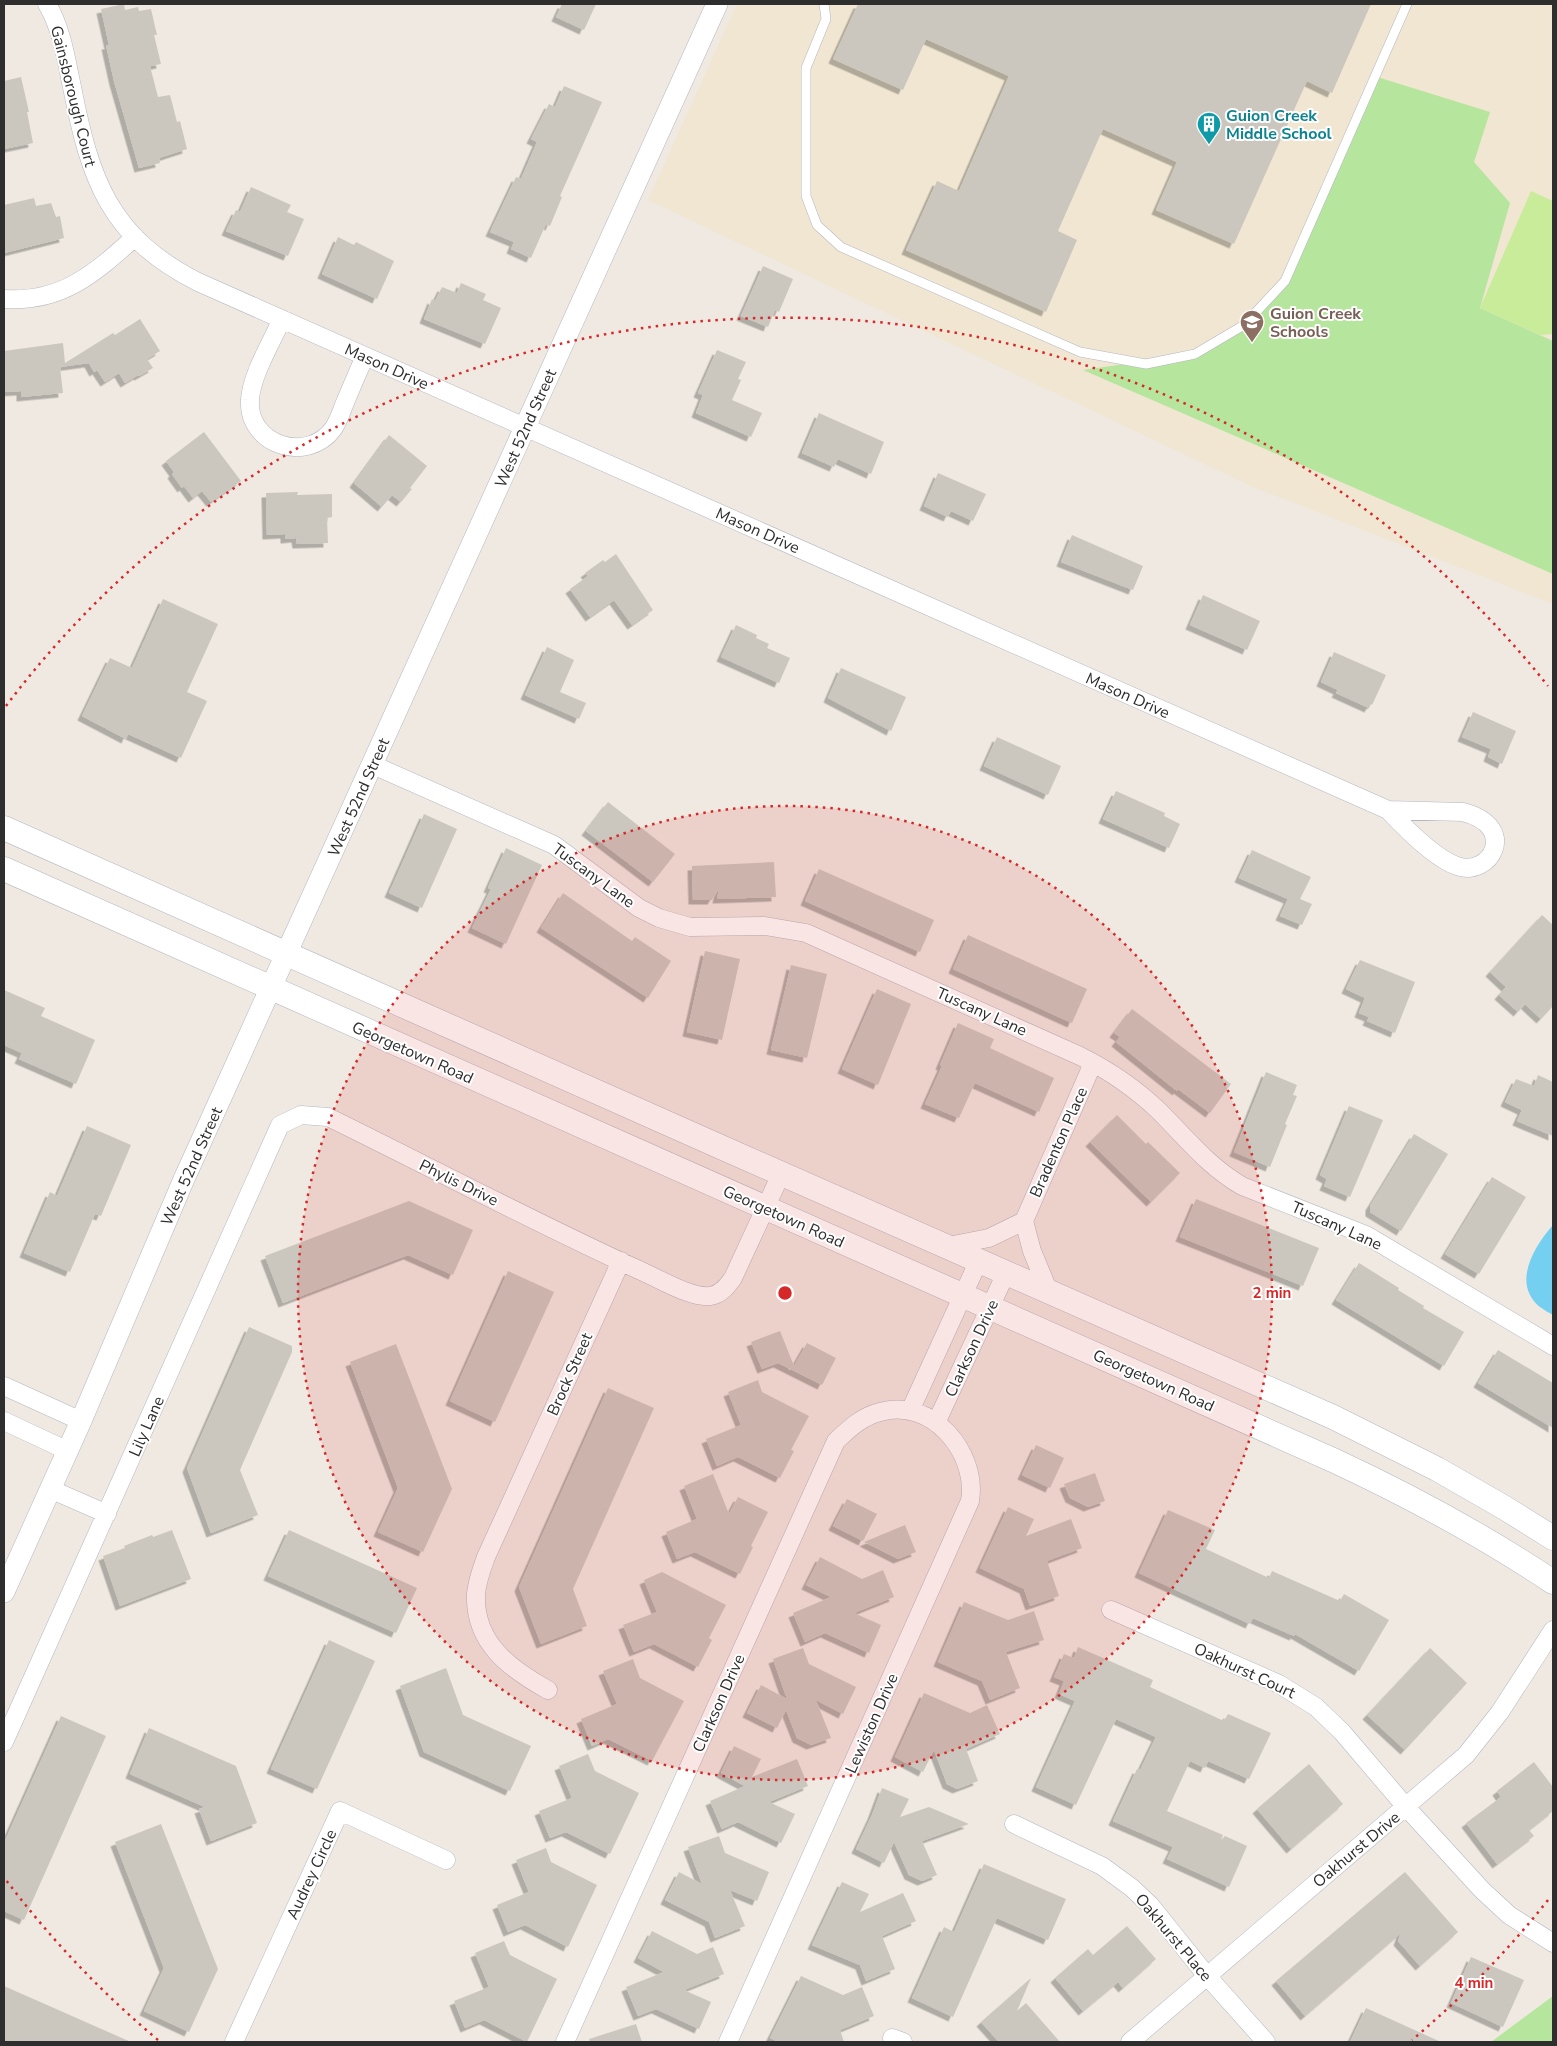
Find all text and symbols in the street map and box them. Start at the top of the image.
street label: Gainsborough Court [45,23,101,169]
place label: Guion Creek Middle School [1226,105,1332,145]
building icon: Guion Creek Middle School [1196,111,1222,145]
place label: Guion Creek Schools [1270,303,1361,343]
school or university icon: Guion Creek Schools [1239,309,1265,343]
street label: Mason Drive [341,339,432,395]
street label: West 52nd Street [490,365,562,491]
street label: Mason Drive [712,503,803,559]
street label: Mason Drive [1082,668,1173,724]
street label: West 52nd Street [323,734,395,860]
street label: Tuscany Lane [548,838,639,913]
street label: Tuscany Lane [933,982,1030,1042]
street label: Georgetown Road [348,1016,477,1090]
street label: Bradenton Place [1025,1084,1093,1201]
street label: West 52nd Street [156,1103,228,1229]
street label: Phylis Drive [415,1154,502,1212]
street label: Georgetown Road [719,1180,848,1254]
street label: Tuscany Lane [1288,1196,1385,1256]
text: 2 min [1253,1283,1291,1303]
centre of rings [776,1284,794,1302]
street label: Clarkson Drive [940,1296,1004,1401]
street label: Brock Street [542,1329,598,1419]
street label: Georgetown Road [1089,1344,1218,1418]
street label: Lily Lane [124,1393,170,1460]
street label: Oakhurst Court [1190,1638,1299,1704]
street label: Clarkson Drive [687,1651,750,1756]
street label: Lewiston Drive [840,1670,904,1777]
street label: Oakhurst Drive [1308,1807,1405,1893]
street label: Audrey Circle [281,1826,342,1923]
street label: Oakhurst Place [1130,1889,1217,1986]
text: 4 min [1455,1973,1493,1993]

